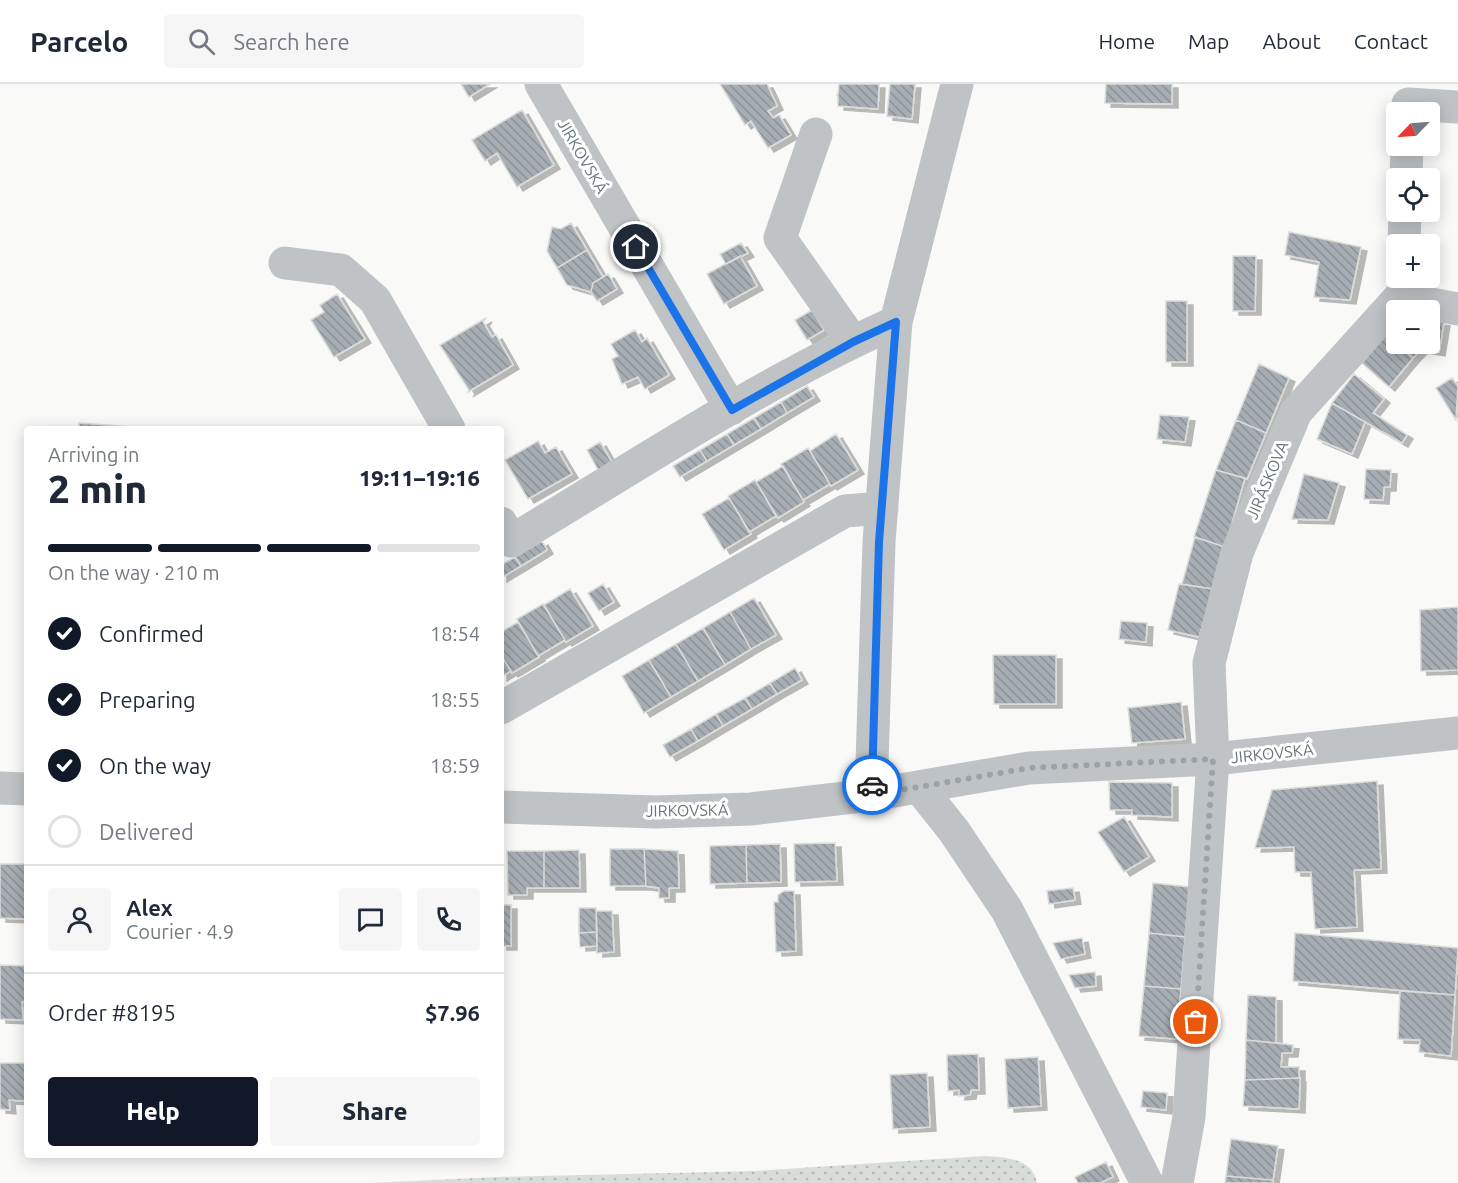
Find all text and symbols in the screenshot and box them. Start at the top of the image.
search box [164,14,584,68]
icon: search [185,25,218,58]
text: Parcelo [30,26,128,57]
text: Search here [233,29,350,54]
text: Home [1098,29,1155,53]
text: Map [1188,29,1229,53]
text: About [1262,29,1321,53]
text: Contact [1354,29,1428,53]
north arrow [1386,102,1440,156]
map controls [1386,102,1440,354]
street label: JIRKOVSKÁ [555,115,613,197]
button: locate [1386,168,1440,222]
pin [610,221,661,272]
icon: home [619,230,652,263]
button: + [1386,234,1440,288]
button: − [1386,300,1440,354]
street label: JIRÁSKOVA [1241,437,1292,522]
text: Arriving in [48,443,139,466]
text: 19:11–19:16 [359,465,480,490]
text: 2 min [48,467,147,510]
text: On the way · 210 m [48,561,220,584]
icon: check [48,617,81,650]
text: Confirmed [99,621,204,646]
text: 18:54 [430,622,480,645]
icon: check [48,683,81,716]
text: Preparing [99,687,196,712]
text: 18:55 [430,688,480,711]
street label: JIRKOVSKÁ [1230,738,1315,766]
icon: check [48,749,81,782]
text: On the way [99,753,211,778]
text: 18:59 [430,754,480,777]
courier [842,755,902,815]
icon: car [856,769,889,802]
street label: JIRKOVSKÁ [645,798,729,820]
text: Delivered [99,819,194,844]
button: person [48,888,111,951]
button: chat [339,888,402,951]
button: phone [417,888,480,951]
text: Alex [126,895,173,920]
text: Courier · 4.9 [126,920,234,943]
pin [1170,996,1221,1047]
text: Order #8195 [48,1000,176,1025]
text: $7.96 [425,1000,480,1025]
icon: bag [1179,1005,1212,1038]
button: Help [48,1077,258,1146]
button: Share [270,1077,480,1146]

